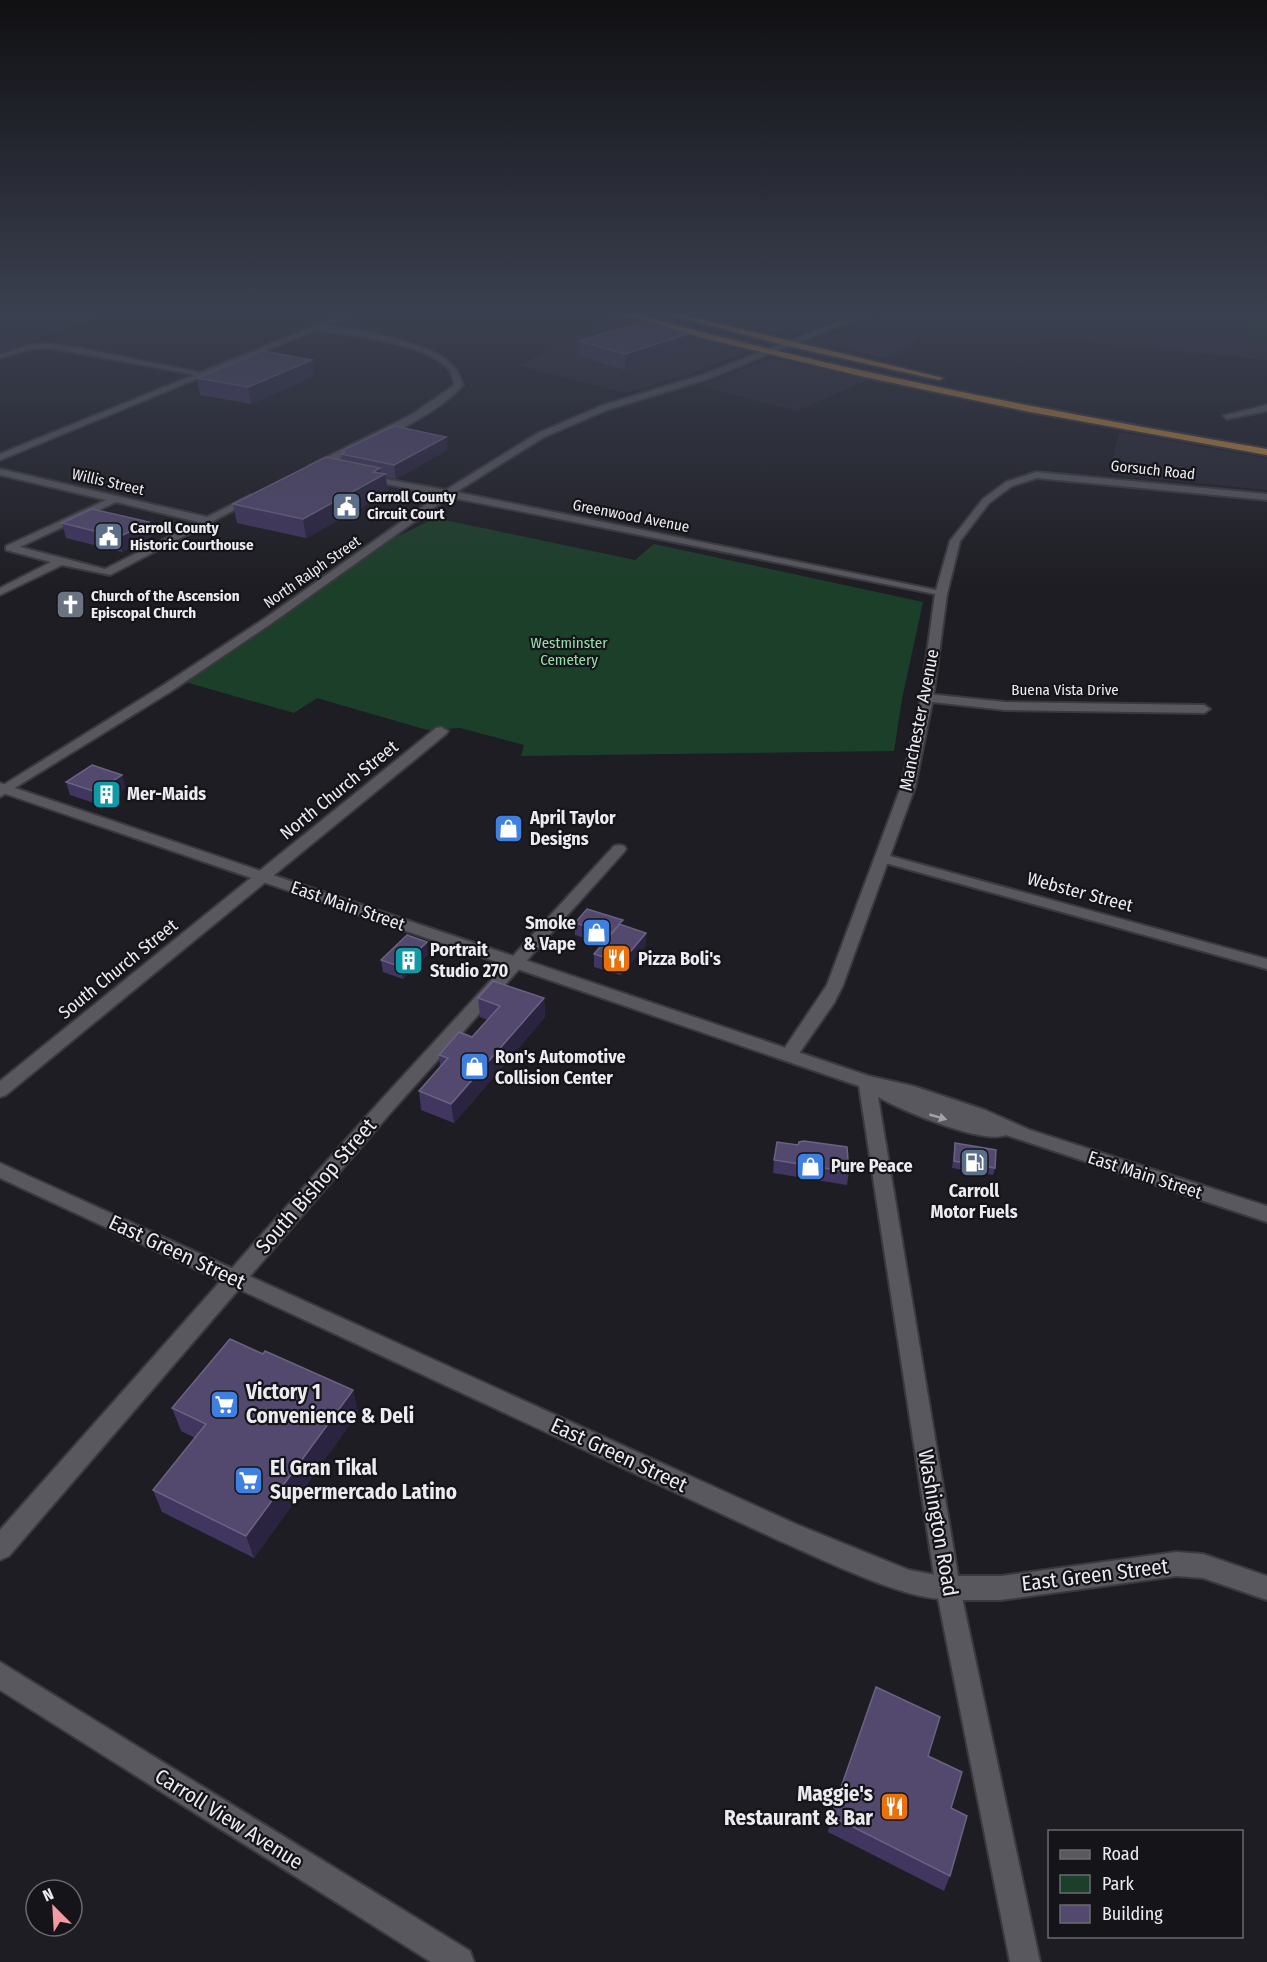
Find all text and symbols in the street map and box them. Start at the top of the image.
street label: Gorsuch Road [1110,457,1196,483]
street label: Willis Street [70,465,146,499]
place label: Carroll County Circuit Court [367,488,456,523]
public building icon: Carroll County Circuit Court [330,490,362,522]
street label: Greenwood Avenue [571,496,691,536]
place label: Carroll County Historic Courthouse [130,519,254,554]
public building icon: Carroll County Historic Courthouse [93,521,125,553]
street label: North Ralph Street [260,532,364,612]
place label: Church of the Ascension Episcopal Church [91,587,240,622]
church icon: Church of the Ascension Episcopal Church [54,589,86,621]
park label: Westminster Cemetery [531,634,608,669]
street label: Manchester Avenue [894,647,944,793]
street label: Buena Vista Drive [1011,681,1119,699]
street label: North Church Street [275,736,403,844]
building icon: Mer-Maids [90,778,122,810]
place label: Mer-Maids [127,783,206,805]
place label: April Taylor Designs [529,807,616,850]
shop icon: April Taylor Designs [493,812,525,844]
street label: Webster Street [1025,867,1135,917]
street label: East Main Street [288,876,408,936]
place label: Smoke & Vape [523,912,576,955]
street label: South Church Street [54,914,182,1024]
shop icon: Smoke & Vape [581,917,613,949]
place label: Portrait Studio 270 [430,939,509,982]
restaurant icon: Pizza Boli's [601,943,633,975]
building icon: Portrait Studio 270 [393,944,425,976]
place label: Pizza Boli's [638,948,721,970]
place label: Ron's Automotive Collision Center [495,1046,626,1089]
shop icon: Ron's Automotive Collision Center [458,1051,490,1083]
street label: South Bishop Street [250,1113,382,1259]
one-way arrow [929,1113,947,1122]
fuel station icon: Carroll Motor Fuels [958,1146,990,1178]
street label: East Main Street [1085,1146,1205,1204]
shop icon: Pure Peace [794,1150,826,1182]
place label: Pure Peace [831,1155,913,1177]
place label: Carroll Motor Fuels [930,1180,1018,1223]
street label: East Green Street [105,1209,250,1295]
place label: Victory 1 Convenience & Deli [245,1379,414,1429]
supermarket icon: Victory 1 Convenience & Deli [209,1388,241,1420]
street label: East Green Street [547,1412,692,1498]
street label: Washington Road [912,1448,964,1598]
place label: El Gran Tikal Supermercado Latino [270,1455,457,1505]
supermarket icon: El Gran Tikal Supermercado Latino [233,1464,265,1496]
street label: East Green Street [1020,1553,1170,1597]
street label: Carroll View Avenue [150,1763,308,1875]
place label: Maggie's Restaurant & Bar [724,1781,873,1831]
restaurant icon: Maggie's Restaurant & Bar [878,1790,910,1822]
legend [1048,1830,1243,1938]
text: Road [1102,1843,1139,1865]
text: Park [1102,1873,1135,1895]
north arrow [24,1878,84,1938]
text: N [40,1884,56,1905]
text: Building [1102,1903,1163,1925]

